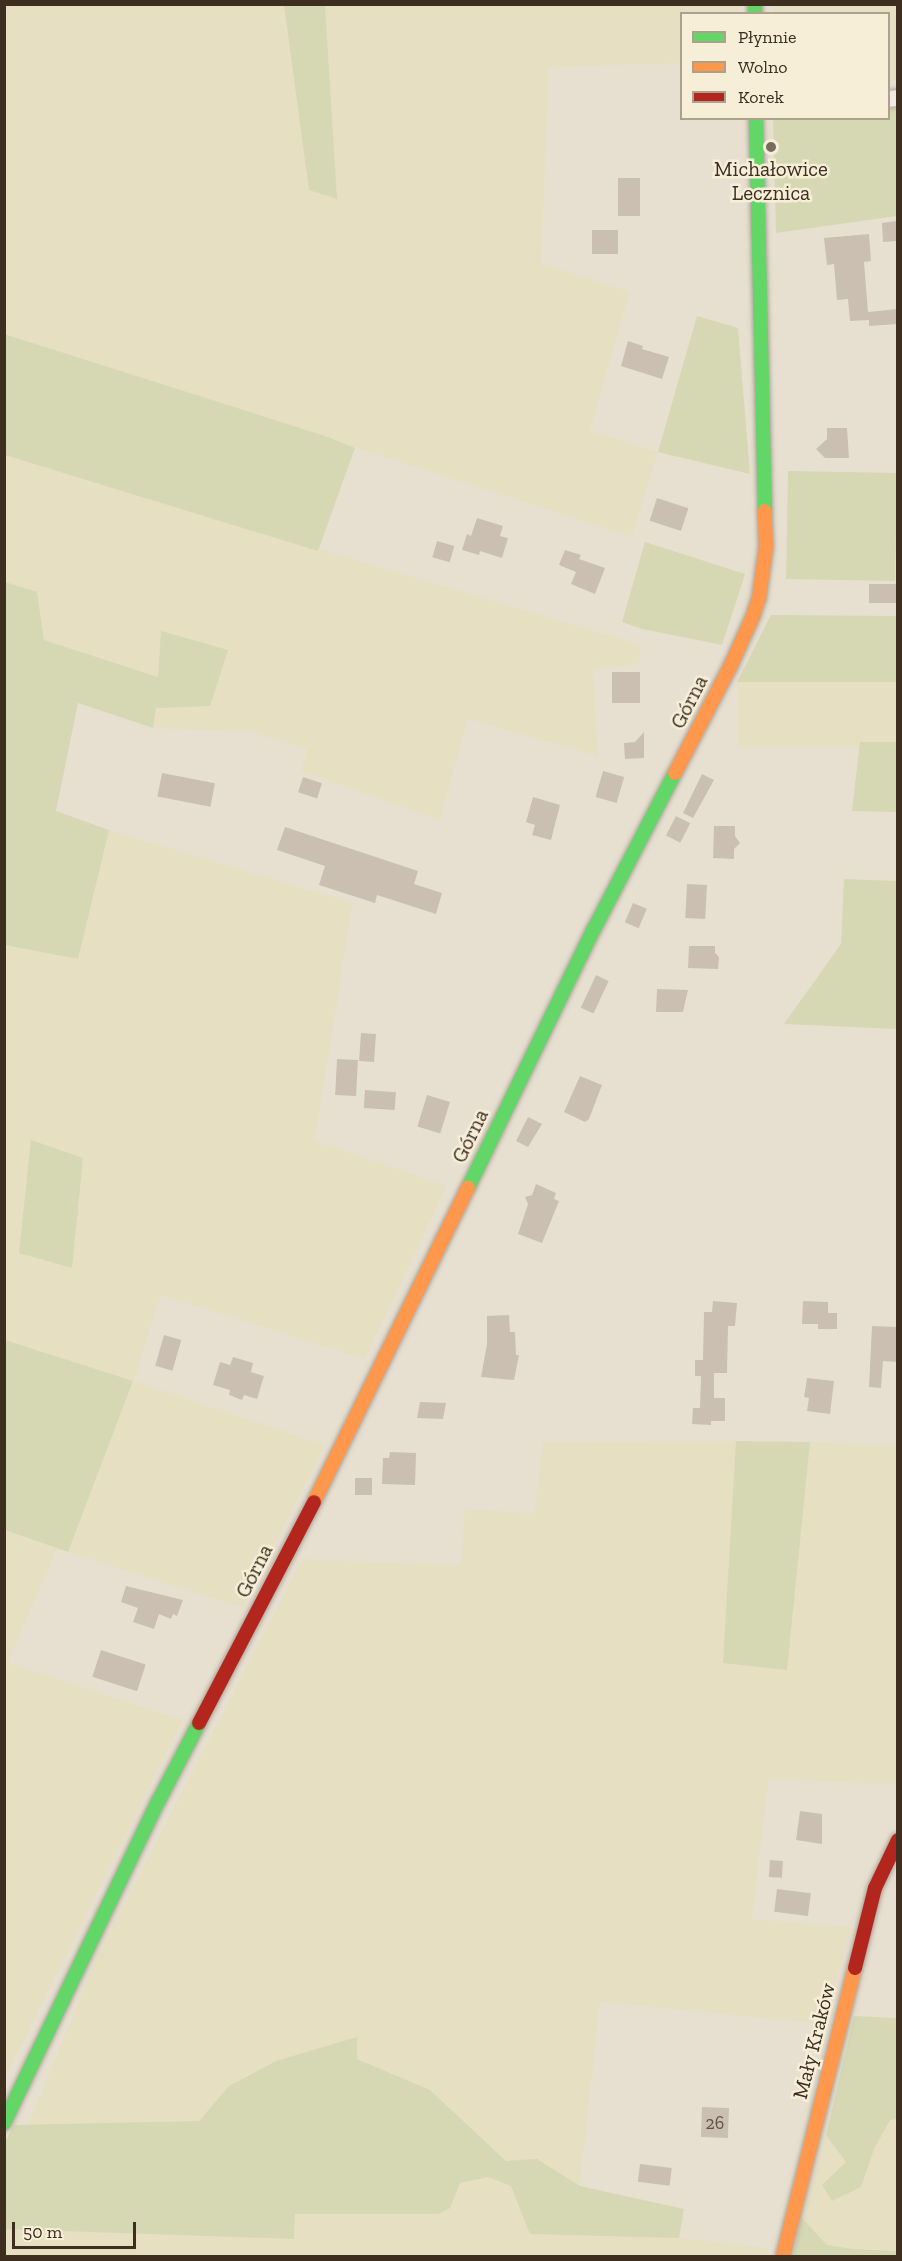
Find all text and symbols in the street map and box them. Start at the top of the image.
legend [680,12,890,120]
text: Płynnie [738,26,796,48]
text: Wolno [738,56,788,78]
text: Korek [738,86,784,108]
marker: Michałowice Lecznica [764,140,778,154]
place label: Michałowice Lecznica [714,156,828,206]
street label: Górna [665,671,713,733]
street label: Górna [446,1105,494,1167]
street label: Górna [230,1540,278,1602]
street label: Mały Kraków [787,1980,841,2102]
house number: 26 [706,2112,724,2134]
scale bar [15,2210,140,2248]
text: 50 m [23,2221,62,2243]

